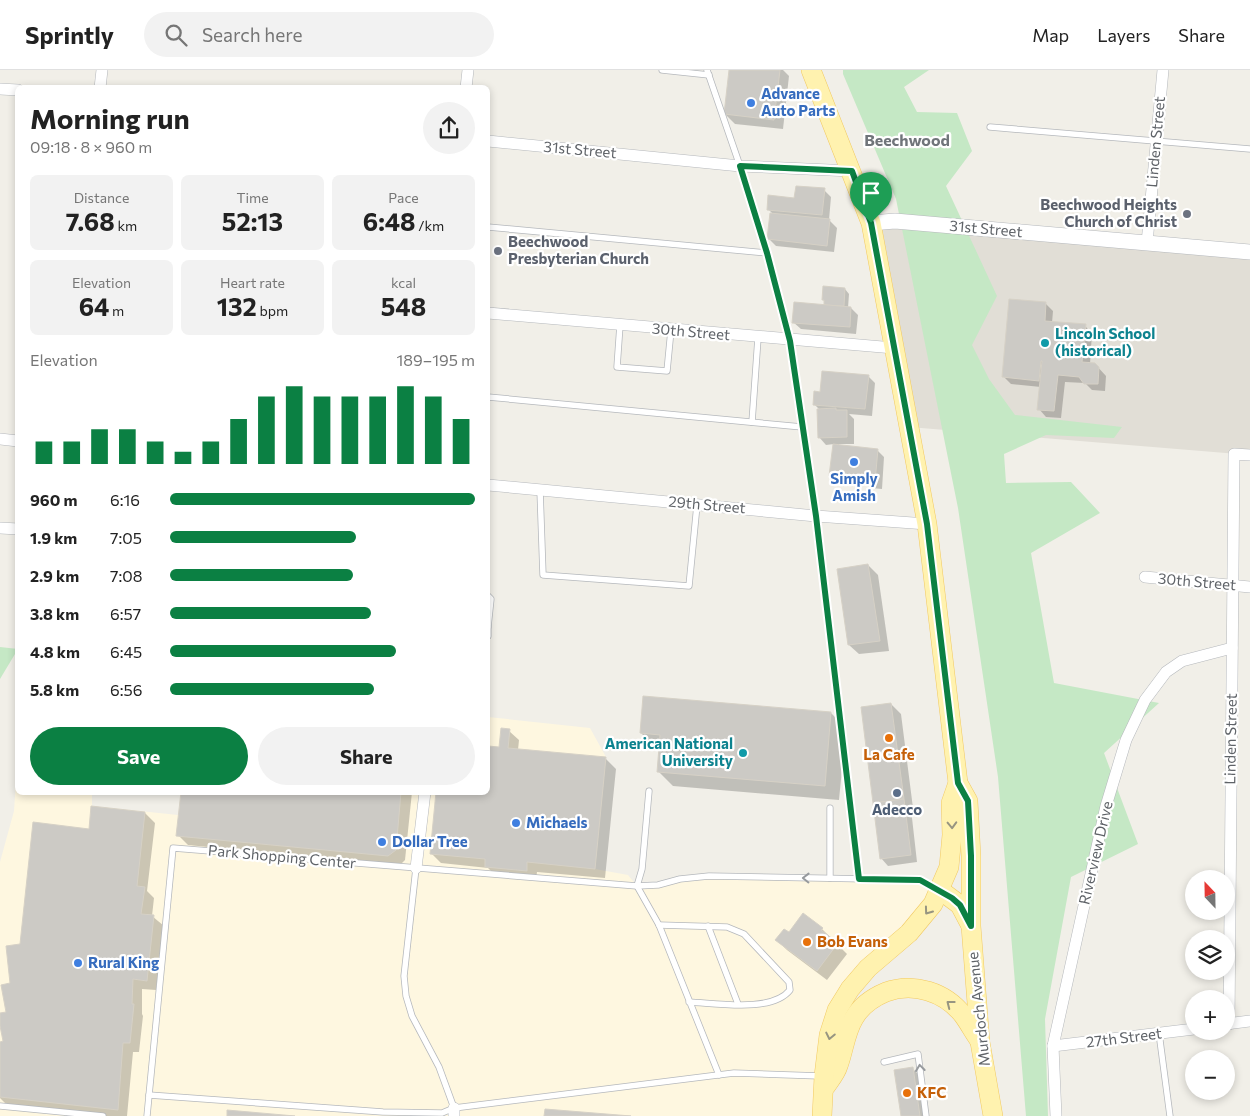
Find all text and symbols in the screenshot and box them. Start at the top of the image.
search box [144,12,494,57]
text: Sprintly [25,20,114,49]
icon: search [162,21,190,49]
text: Search here [202,23,302,46]
text: Map [1032,24,1069,46]
text: Layers [1097,24,1150,46]
text: Share [1178,24,1225,46]
place label: Advance Auto Parts [761,84,835,119]
street label: Linden Street [1142,96,1168,188]
marker: Advance Auto Parts [745,97,757,109]
text: Morning run [30,101,190,135]
button: share [423,102,475,154]
district label: Beechwood [864,130,950,149]
text: 09:18 · 8 × 960 m [30,137,152,156]
street label: 31st Street [543,137,617,161]
pin [850,172,892,223]
icon: arrive [857,179,885,207]
text: Distance [74,189,129,206]
text: Time [236,189,269,206]
text: Pace [388,189,419,206]
place label: Beechwood Heights Church of Christ [1040,195,1177,230]
text: 7.68 [66,206,115,236]
text: 52:13 [222,206,283,236]
text: 6:48 [363,206,416,236]
marker: Beechwood Heights Church of Christ [1181,208,1193,220]
street label: 31st Street [949,216,1023,240]
text: km [115,217,137,234]
text: /km [416,217,444,234]
place label: Beechwood Presbyterian Church [508,232,649,267]
marker: Beechwood Presbyterian Church [492,245,504,257]
text: Elevation [72,274,131,291]
text: Heart rate [220,274,285,291]
text: kcal [391,274,416,291]
text: 64 [79,291,109,321]
text: 132 [217,291,257,321]
text: 548 [381,291,426,321]
text: m [109,302,124,319]
text: bpm [257,302,288,319]
street label: 30th Street [651,319,731,343]
place label: Lincoln School (historical) [1055,324,1155,359]
marker: Lincoln School (historical) [1039,337,1051,349]
text: Elevation [30,350,98,369]
text: 189–195 m [397,350,475,369]
marker: Simply Amish [848,456,860,468]
place label: Simply Amish [830,469,878,504]
text: 960 m [30,490,77,509]
text: 6:16 [110,490,140,509]
street label: 29th Street [668,492,746,516]
text: 1.9 km [30,528,77,547]
text: 7:05 [110,528,142,547]
text: 2.9 km [30,566,79,585]
text: 7:08 [110,566,142,585]
street label: 30th Street [1157,569,1237,593]
text: 3.8 km [30,604,79,623]
text: 6:57 [110,604,141,623]
text: 4.8 km [30,642,80,661]
text: 6:45 [110,642,142,661]
text: 5.8 km [30,680,79,699]
text: 6:56 [110,680,142,699]
street label: Linden Street [1220,693,1240,785]
button: Save [30,727,248,785]
button: Share [258,727,475,785]
marker: La Cafe [883,732,895,744]
place label: American National University [605,734,734,769]
place label: La Cafe [863,745,915,763]
marker: American National University [737,747,749,759]
marker: Adecco [891,787,903,799]
street label: Riverview Drive [1074,799,1116,906]
place label: Adecco [872,800,922,818]
place label: Michaels [526,813,587,831]
marker: Michaels [510,817,522,829]
one-way arrow [946,821,957,829]
place label: Dollar Tree [392,832,468,850]
marker: Dollar Tree [376,836,388,848]
street label: Park Shopping Center [207,841,357,871]
north arrow [1185,870,1235,920]
map controls [1185,870,1235,1100]
one-way arrow [802,873,810,883]
one-way arrow [925,905,934,915]
button: layers [1185,930,1235,980]
place label: Bob Evans [817,932,888,950]
marker: Bob Evans [801,936,813,948]
street label: Murdoch Avenue [963,951,993,1067]
place label: Rural King [88,953,159,971]
marker: Rural King [72,957,84,969]
button: + [1185,990,1235,1040]
one-way arrow [947,1001,956,1010]
street label: 27th Street [1085,1023,1163,1051]
one-way arrow [825,1032,835,1040]
button: − [1185,1050,1235,1100]
one-way arrow [915,1063,926,1071]
place label: KFC [917,1083,946,1101]
marker: KFC [901,1087,913,1099]

